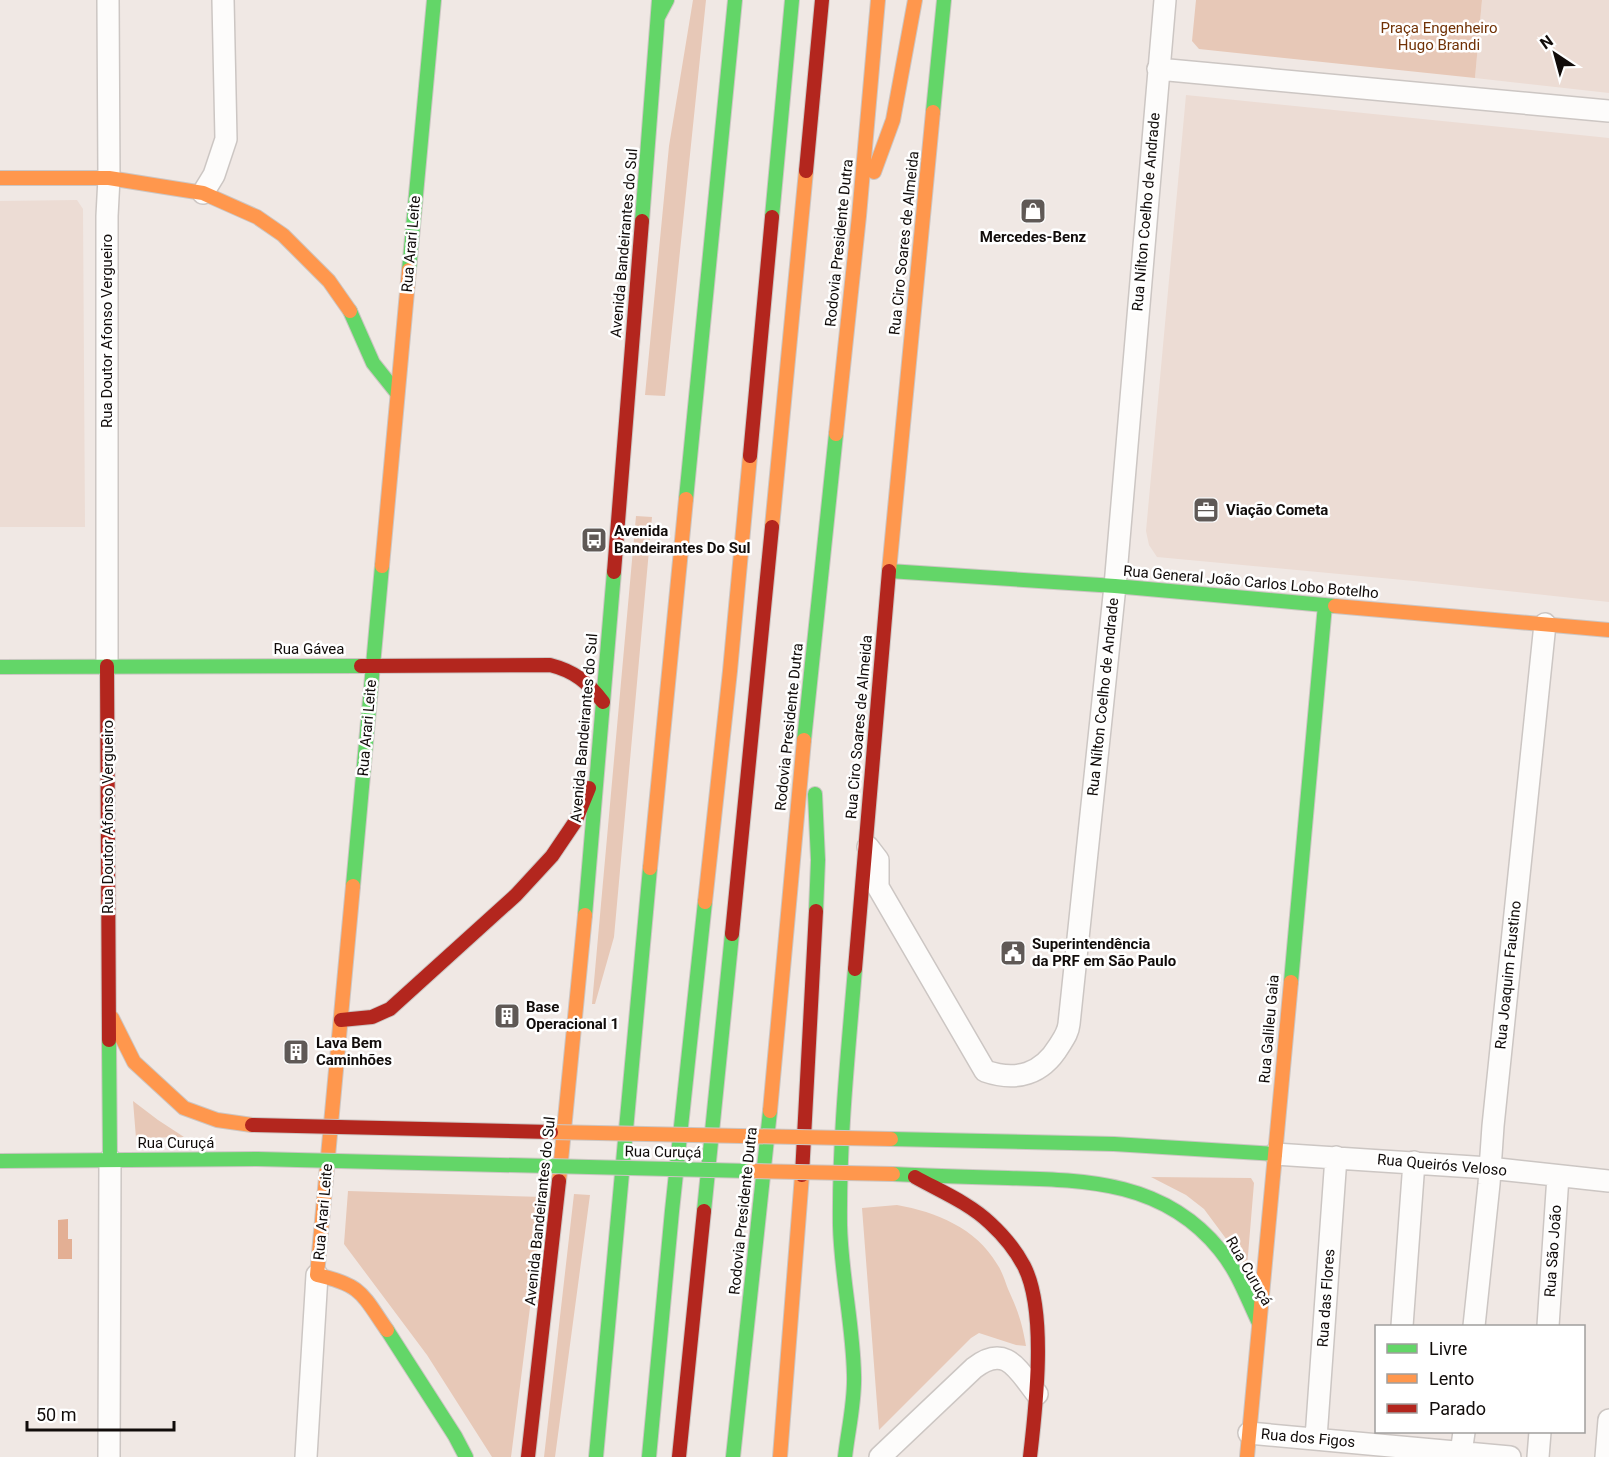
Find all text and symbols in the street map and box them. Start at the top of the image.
park label: Praça Engenheiro Hugo Brandi [1381,19,1497,54]
north arrow [1525,24,1585,84]
text: N [1536,31,1557,53]
street label: Rua Nílton Coelho de Andrade [1128,112,1164,312]
street label: Avenida Bandeirantes do Sul [607,148,641,338]
street label: Rua Ciro Soares de Almeida [885,150,923,336]
street label: Rodovia Presidente Dutra [821,158,857,328]
street label: Rua Arari Leite [398,195,424,293]
shop icon: Mercedes-Benz [1018,196,1048,226]
place label: Mercedes-Benz [980,228,1087,246]
street label: Rua Doutor Afonso Vergueiro [98,234,116,428]
office icon: Viação Cometa [1191,495,1221,525]
place label: Viação Cometa [1226,501,1328,519]
place label: Avenida Bandeirantes Do Sul [614,522,750,557]
bus stop icon: Avenida Bandeirantes Do Sul [579,525,609,555]
street label: Rua General João Carlos Lobo Botelho [1122,562,1380,602]
street label: Rua Nílton Coelho de Andrade [1084,597,1122,797]
street label: Avenida Bandeirantes do Sul [567,633,601,823]
street label: Rua Ciro Soares de Almeida [842,634,876,820]
street label: Rua Gávea [274,640,344,658]
street label: Rodovia Presidente Dutra [771,642,807,812]
street label: Rua Arari Leite [354,679,380,777]
street label: Rua Doutor Afonso Vergueiro [99,720,117,914]
street label: Rua Joaquim Faustino [1491,900,1525,1050]
place label: Superintendência da PRF em São Paulo [1032,935,1176,970]
public building icon: Superintendência da PRF em São Paulo [998,938,1028,968]
street label: Rua Galileu Gaia [1255,974,1283,1084]
place label: Base Operacional 1 [526,998,619,1033]
building icon: Base Operacional 1 [492,1001,522,1031]
place label: Lava Bem Caminhões [316,1034,392,1069]
building icon: Lava Bem Caminhões [281,1037,311,1067]
street label: Avenida Bandeirantes do Sul [521,1116,559,1306]
street label: Rodovia Presidente Dutra [725,1126,761,1296]
street label: Rua Curuçá [138,1134,214,1152]
street label: Rua Curuçá [624,1142,702,1162]
street label: Rua Queirós Veloso [1376,1150,1508,1180]
street label: Rua Arari Leite [310,1163,336,1261]
street label: Rua São João [1541,1204,1565,1298]
street label: Rua Curuçá [1222,1233,1276,1309]
street label: Rua das Flores [1314,1248,1338,1348]
legend [1375,1325,1585,1433]
text: Livre [1429,1338,1467,1359]
text: Lento [1429,1368,1474,1389]
scale bar [27,1394,174,1432]
text: Parado [1429,1398,1486,1419]
text: 50 m [36,1404,76,1425]
street label: Rua dos Figos [1260,1425,1356,1451]

